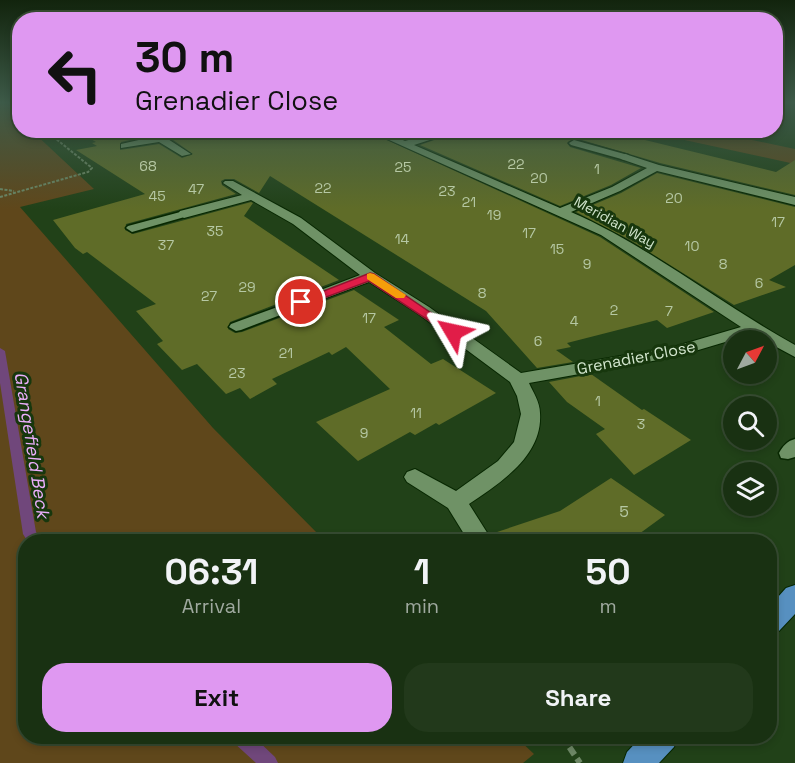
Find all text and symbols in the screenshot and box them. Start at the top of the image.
text: 30 m [135,31,234,84]
icon: left [36,36,114,114]
text: Grenadier Close [135,83,338,118]
house number: 22 [508,155,524,173]
house number: 68 [139,157,157,175]
house number: 25 [395,158,411,176]
house number: 1 [594,160,600,178]
house number: 20 [530,169,548,187]
house number: 22 [315,179,331,197]
house number: 47 [188,180,204,198]
house number: 23 [439,182,455,200]
house number: 45 [148,187,166,205]
house number: 20 [665,189,683,207]
street label: Meridian Way [571,192,659,252]
house number: 21 [462,193,476,211]
house number: 19 [487,206,501,224]
house number: 17 [771,213,785,231]
house number: 35 [207,222,223,240]
house number: 17 [522,224,536,242]
house number: 14 [395,230,410,248]
house number: 37 [158,236,174,254]
house number: 10 [685,237,699,255]
house number: 15 [550,240,564,258]
house number: 9 [583,255,591,273]
house number: 8 [719,255,728,273]
house number: 6 [755,274,763,292]
pin [275,276,326,327]
house number: 29 [239,278,255,296]
house number: 8 [478,284,487,302]
icon: arrive [284,285,317,318]
house number: 27 [201,287,217,305]
position arrow [421,300,485,364]
house number: 2 [610,301,618,319]
house number: 7 [665,302,673,320]
house number: 17 [362,309,376,327]
house number: 4 [570,312,579,330]
north arrow [723,330,777,384]
map controls [723,330,777,516]
house number: 6 [534,332,542,350]
street label: Grenadier Close [575,336,697,379]
house number: 21 [279,344,293,362]
house number: 23 [229,364,245,382]
water label: Grangefield Beck [10,370,56,522]
house number: 1 [595,392,601,410]
button: search [723,396,777,450]
house number: 11 [410,404,422,422]
house number: 3 [637,415,645,433]
house number: 9 [360,424,368,442]
button: layers [723,462,777,516]
house number: 5 [619,501,629,522]
text: 06:31 [164,549,258,595]
text: 1 [414,549,430,595]
text: 50 [586,549,631,595]
text: Arrival [182,593,241,619]
text: min [405,593,439,619]
text: m [599,593,617,619]
button: Exit [42,663,392,732]
button: Share [404,663,753,732]

